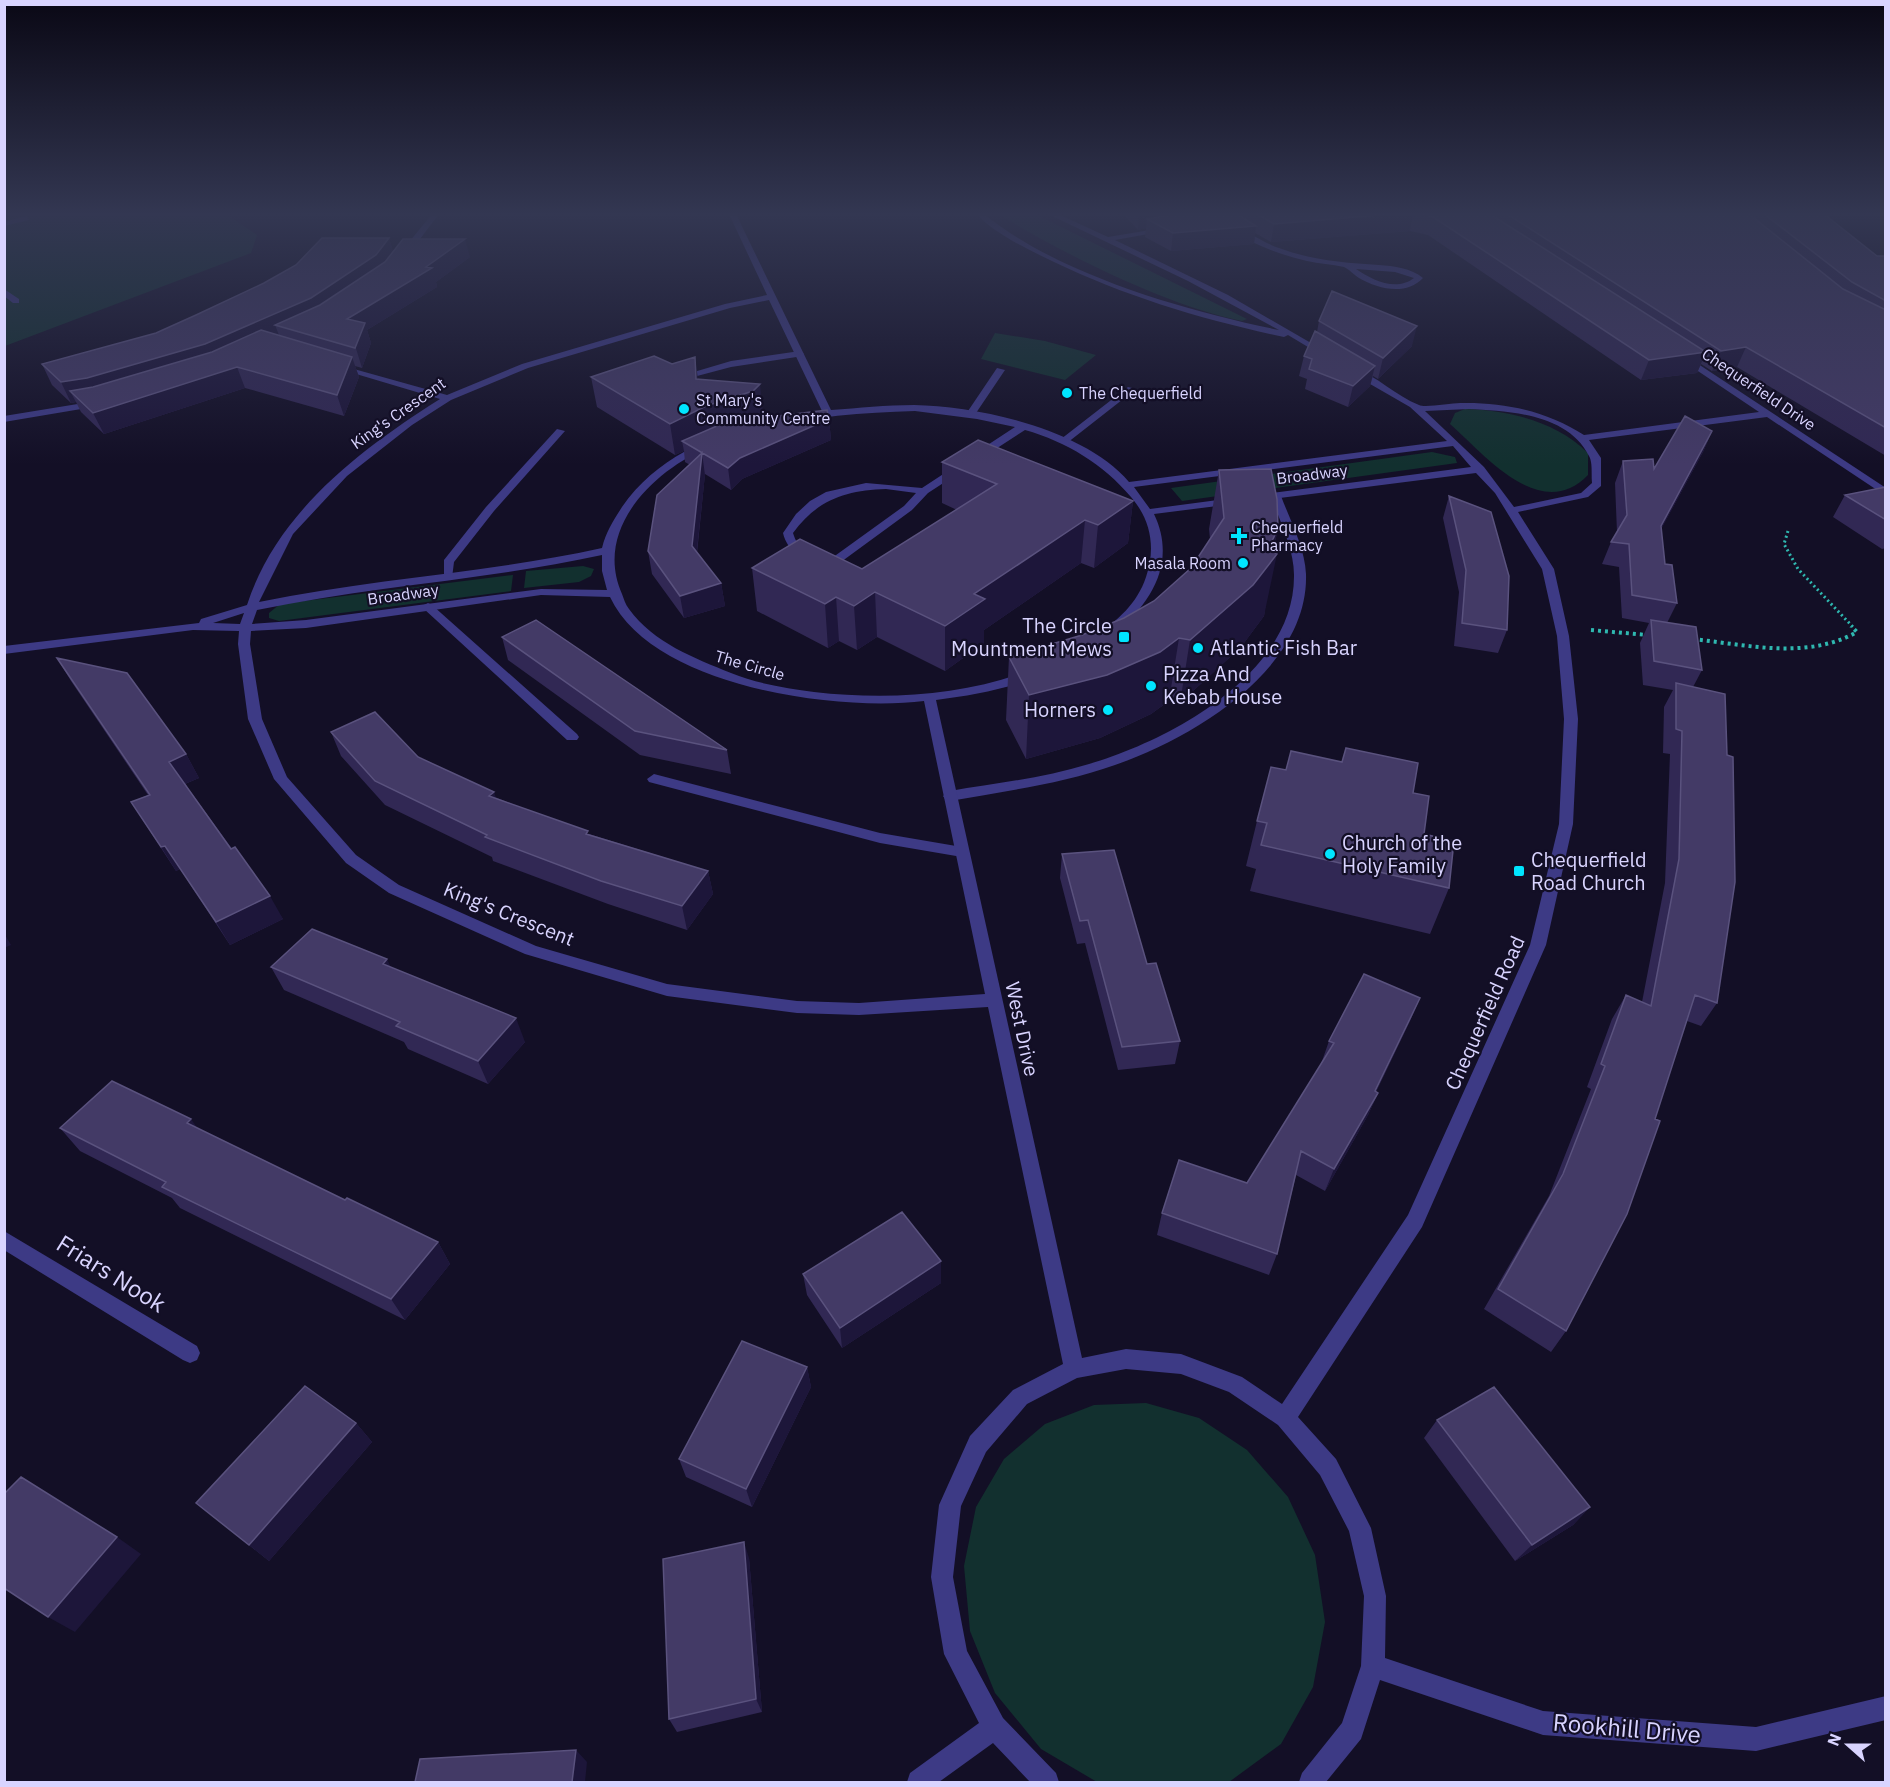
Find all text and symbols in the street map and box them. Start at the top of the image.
street label: Chequerfield Drive [1698,343,1820,435]
street label: King's Crescent [347,373,449,453]
place label: The Chequerfield [1079,383,1202,403]
marker: The Chequerfield [1060,386,1074,400]
place label: St Mary's Community Centre [696,390,831,428]
marker: St Mary's Community Centre [677,402,691,416]
street label: Broadway [1275,460,1349,488]
place label: Chequerfield Pharmacy [1251,517,1343,555]
marker: Chequerfield Pharmacy [1232,529,1246,543]
place label: Masala Room [1135,553,1231,573]
marker: Masala Room [1236,556,1250,570]
street label: Broadway [366,579,440,609]
place label: The Circle Mountment Mews [951,612,1112,662]
marker: The Circle Mountment Mews [1117,630,1131,644]
place label: Atlantic Fish Bar [1210,634,1357,661]
marker: Atlantic Fish Bar [1191,641,1205,655]
street label: The Circle [713,646,787,685]
place label: Pizza And Kebab House [1163,660,1282,710]
marker: Pizza And Kebab House [1144,679,1158,693]
place label: Horners [1024,696,1096,723]
marker: Horners [1101,703,1115,717]
place label: Church of the Holy Family [1342,829,1462,879]
place label: Chequerfield Road Church [1531,846,1646,896]
marker: Church of the Holy Family [1323,847,1337,861]
marker: Chequerfield Road Church [1512,864,1526,878]
street label: King's Crescent [440,875,579,952]
street label: Chequerfield Road [1438,931,1531,1094]
street label: West Drive [999,979,1046,1079]
street label: Friars Nook [51,1227,173,1320]
street label: Rookhill Drive [1552,1706,1702,1750]
north arrow [1818,1715,1878,1775]
text: N [1823,1731,1845,1749]

